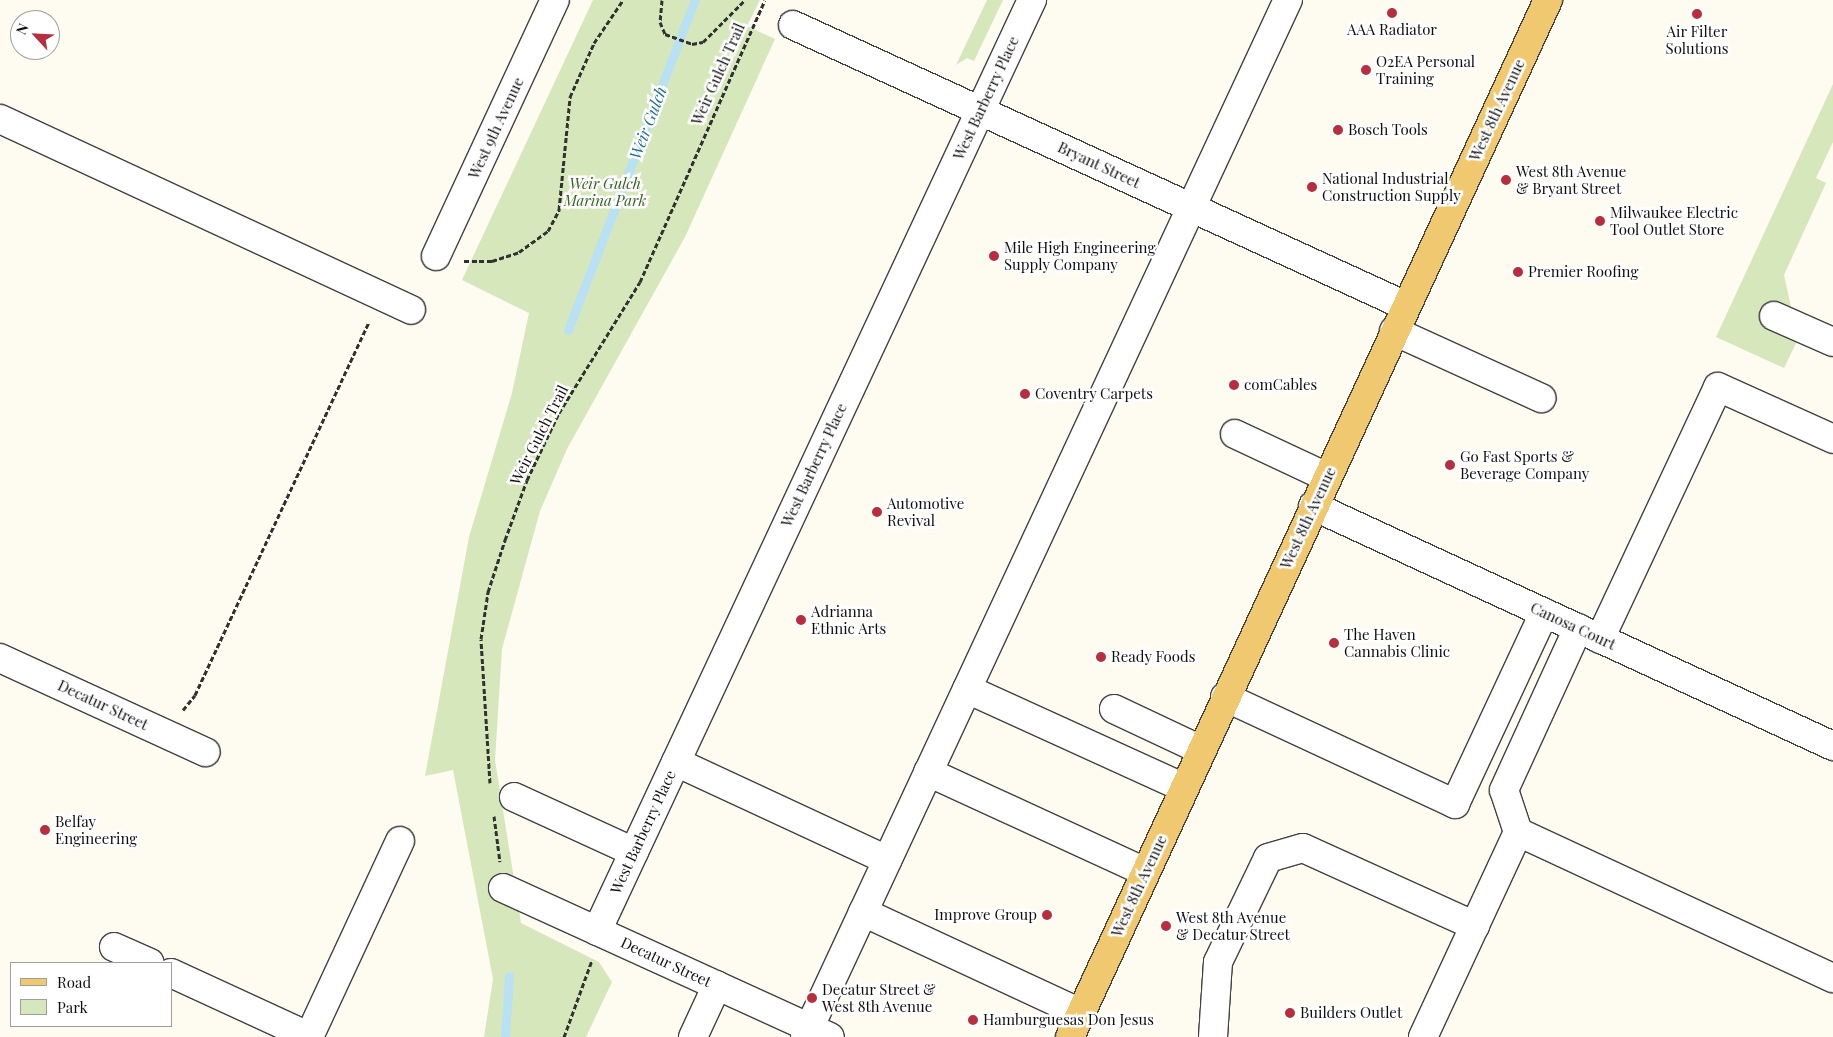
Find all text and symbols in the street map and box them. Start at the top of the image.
marker: AAA Radiator [1386,7,1398,19]
marker: Air Filter Solutions [1691,8,1703,20]
north arrow [10,10,60,60]
text: N [11,20,33,37]
street label: Weir Gulch Trail [687,20,749,128]
place label: AAA Radiator [1347,21,1437,39]
place label: Air Filter Solutions [1666,22,1728,57]
street label: West Barberry Place [949,33,1023,163]
place label: O2EA Personal Training [1376,52,1475,87]
street label: West 8th Avenue [1465,56,1529,164]
marker: O2EA Personal Training [1360,64,1372,76]
street label: West 9th Avenue [464,74,528,182]
water label: Weir Gulch [625,84,671,162]
place label: Bosch Tools [1348,121,1428,139]
marker: Bosch Tools [1332,124,1344,136]
street label: Bryant Street [1055,138,1143,192]
place label: West 8th Avenue & Bryant Street [1516,162,1627,197]
place label: National Industrial Construction Supply [1322,169,1461,204]
park label: Weir Gulch Marina Park [564,174,646,209]
marker: West 8th Avenue & Bryant Street [1500,174,1512,186]
marker: National Industrial Construction Supply [1306,181,1318,193]
place label: Milwaukee Electric Tool Outlet Store [1610,203,1738,238]
marker: Milwaukee Electric Tool Outlet Store [1594,215,1606,227]
place label: Mile High Engineering Supply Company [1004,238,1155,273]
marker: Mile High Engineering Supply Company [988,250,1000,262]
place label: Premier Roofing [1528,263,1639,281]
marker: Premier Roofing [1512,266,1524,278]
place label: comCables [1244,376,1317,394]
marker: comCables [1228,379,1240,391]
street label: Weir Gulch Trail [506,382,572,488]
place label: Coventry Carpets [1035,385,1153,403]
marker: Coventry Carpets [1019,388,1031,400]
street label: West Barberry Place [777,400,851,530]
place label: Go Fast Sports & Beverage Company [1460,447,1589,482]
marker: Go Fast Sports & Beverage Company [1444,459,1456,471]
street label: West 8th Avenue [1276,464,1340,572]
place label: Automotive Revival [887,494,964,529]
marker: Automotive Revival [871,506,883,518]
street label: Canosa Court [1527,598,1619,654]
place label: Adrianna Ethnic Arts [811,602,887,637]
marker: Adrianna Ethnic Arts [795,614,807,626]
place label: The Haven Cannabis Clinic [1344,625,1450,660]
marker: The Haven Cannabis Clinic [1328,637,1340,649]
place label: Ready Foods [1111,648,1196,666]
marker: Ready Foods [1095,651,1107,663]
street label: Decatur Street [55,676,151,734]
street label: West Barberry Place [606,767,680,897]
place label: Belfay Engineering [55,812,137,847]
marker: Belfay Engineering [39,824,51,836]
street label: West 8th Avenue [1107,832,1171,940]
place label: Improve Group [934,906,1037,924]
place label: West 8th Avenue & Decatur Street [1176,908,1290,943]
marker: Improve Group [1041,909,1053,921]
marker: West 8th Avenue & Decatur Street [1160,920,1172,932]
street label: Decatur Street [618,933,714,991]
legend [10,962,172,1027]
text: Road [57,972,91,992]
place label: Decatur Street & West 8th Avenue [822,980,936,1015]
marker: Decatur Street & West 8th Avenue [806,992,818,1004]
text: Park [57,997,88,1017]
place label: Builders Outlet [1300,1004,1402,1022]
marker: Builders Outlet [1284,1007,1296,1019]
place label: Hamburguesas Don Jesus [983,1011,1154,1029]
marker: Hamburguesas Don Jesus [967,1014,979,1026]

